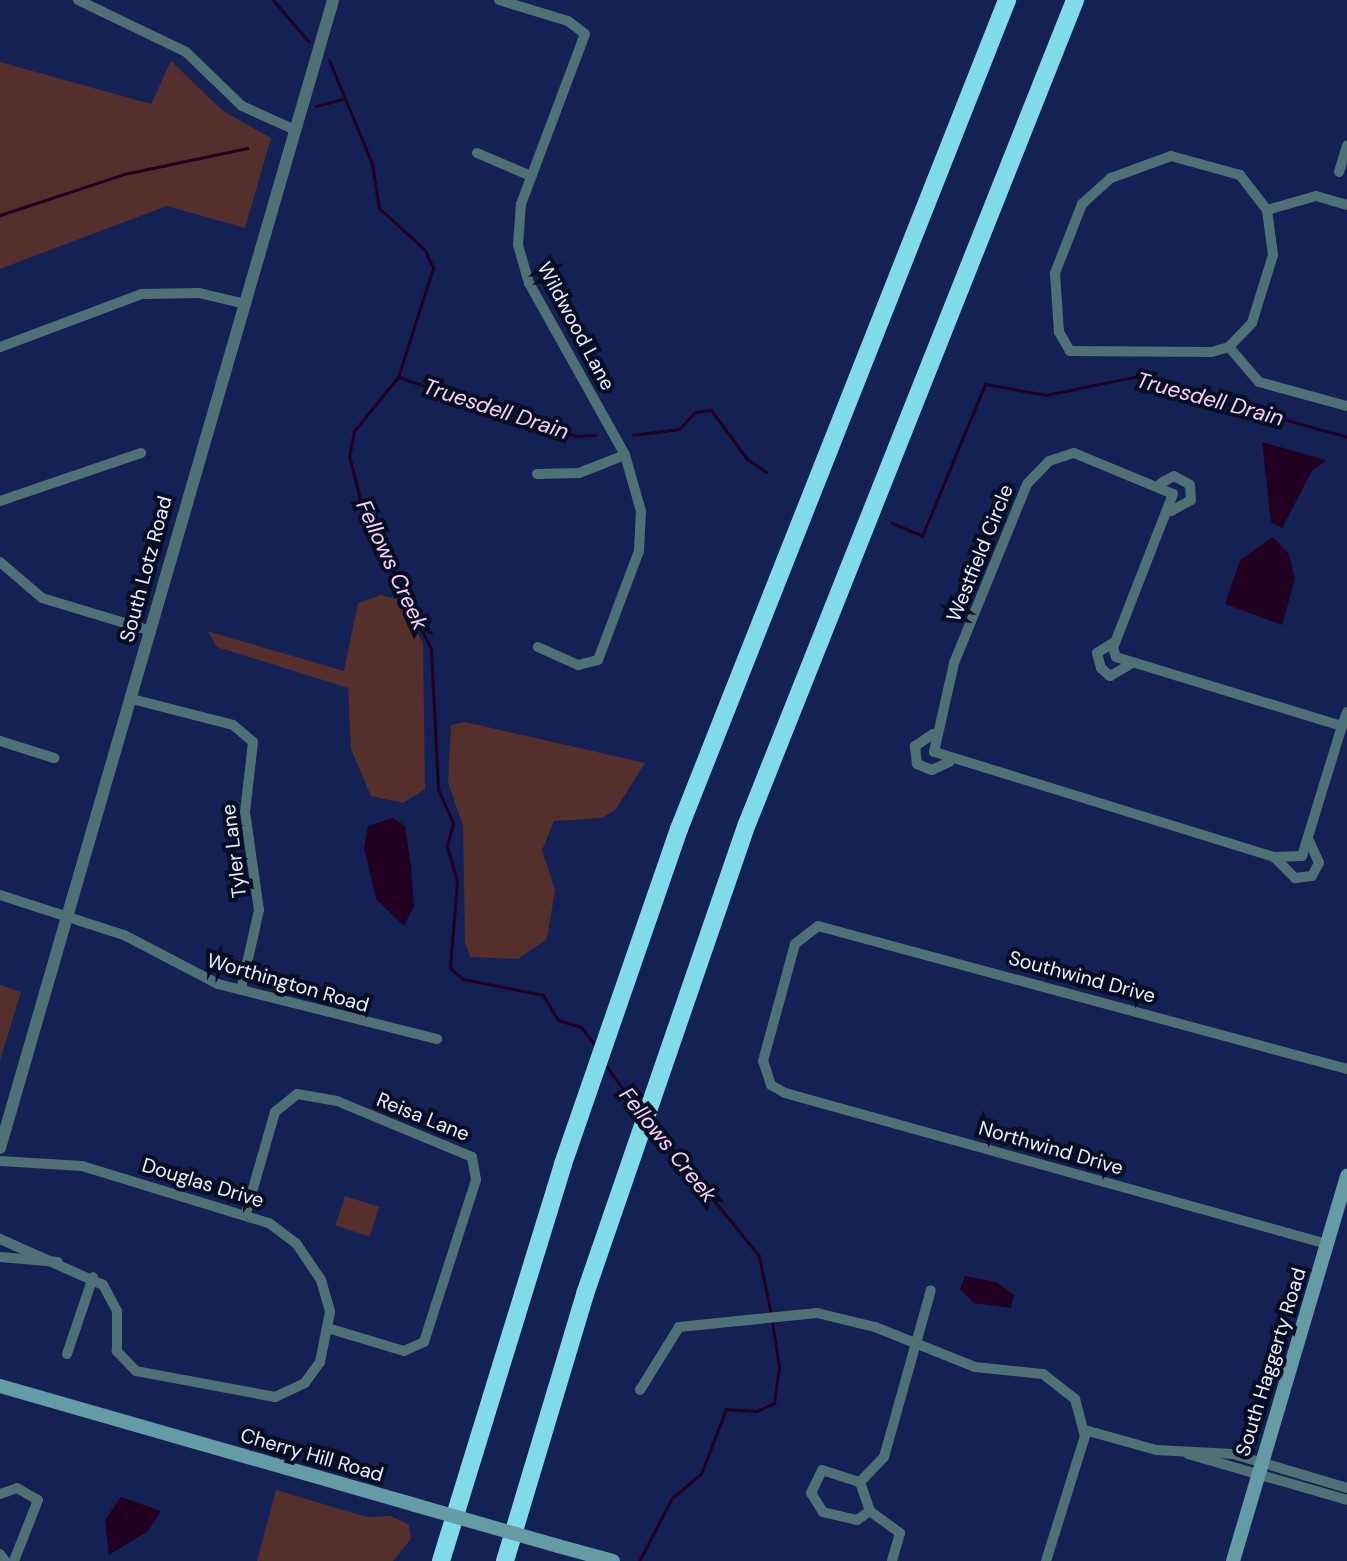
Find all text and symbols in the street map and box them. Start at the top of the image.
street label: Wildwood Lane [532,258,620,394]
water label: Truesdell Drain [1134,367,1286,431]
water label: Truesdell Drain [420,373,572,445]
street label: Westfield Circle [942,481,1018,625]
street label: South Lotz Road [115,493,177,645]
water label: Fellows Creek [350,496,434,634]
street label: Tyler Lane [216,803,252,899]
street label: Southwind Drive [1006,946,1158,1008]
street label: Worthington Road [204,948,372,1018]
water label: Fellows Creek [614,1082,722,1208]
street label: Reisa Lane [373,1088,473,1146]
street label: Northwind Drive [976,1116,1126,1180]
street label: Douglas Drive [139,1153,267,1213]
street label: South Haggerty Road [1231,1265,1311,1459]
street label: Cherry Hill Road [238,1423,386,1487]

